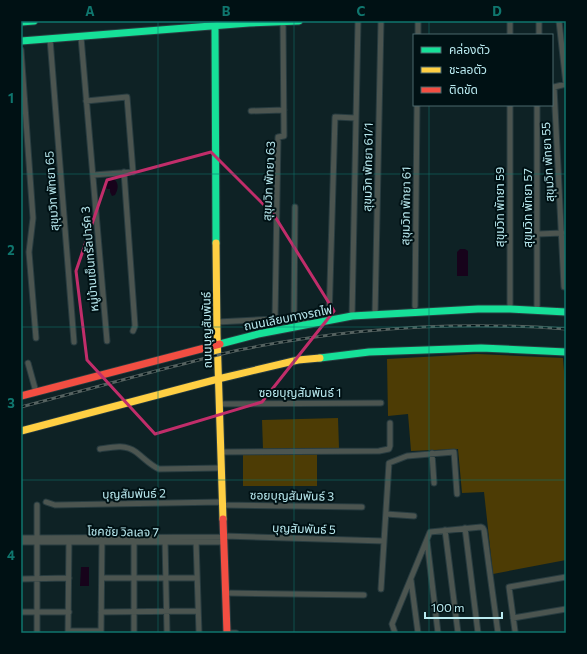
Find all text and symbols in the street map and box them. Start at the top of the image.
text: A [85,3,95,19]
text: B [222,3,231,19]
text: C [357,3,366,19]
text: D [492,3,502,19]
legend [413,34,553,106]
text: คล่องตัว [449,42,490,56]
text: ชะลอตัว [449,62,487,76]
text: ติดขัด [449,82,478,96]
text: 1 [8,90,14,106]
street label: สุขุมวิท พัทยา 61/1 [359,122,376,212]
street label: สุขุมวิท พัทยา 55 [538,122,557,202]
street label: สุขุมวิท พัทยา 63 [259,140,278,221]
street label: สุขุมวิท พัทยา 65 [41,150,62,232]
street label: สุขุมวิท พัทยา 61 [397,167,414,245]
street label: สุขุมวิท พัทยา 59 [492,167,507,247]
street label: สุขุมวิท พัทยา 57 [520,168,535,248]
street label: หมู่บ้านเซ็นทรัลปาร์ค 3 [77,206,102,312]
text: 2 [7,242,15,258]
street label: ถนนบุญสัมพันธ์ [198,291,215,368]
street label: ถนนเลียบทางรถไฟ [242,302,333,332]
street label: ซอยบุญสัมพันธ์ 1 [259,385,341,400]
text: 3 [7,395,15,411]
street label: บุญสัมพันธ์ 2 [102,485,166,502]
street label: ซอยบุญสัมพันธ์ 3 [250,487,335,504]
street label: บุญสัมพันธ์ 5 [272,520,336,537]
street label: โชคชัย วิลเลจ 7 [87,523,159,539]
text: 4 [7,547,15,563]
scale bar [425,594,502,620]
text: 100 m [431,600,465,614]

